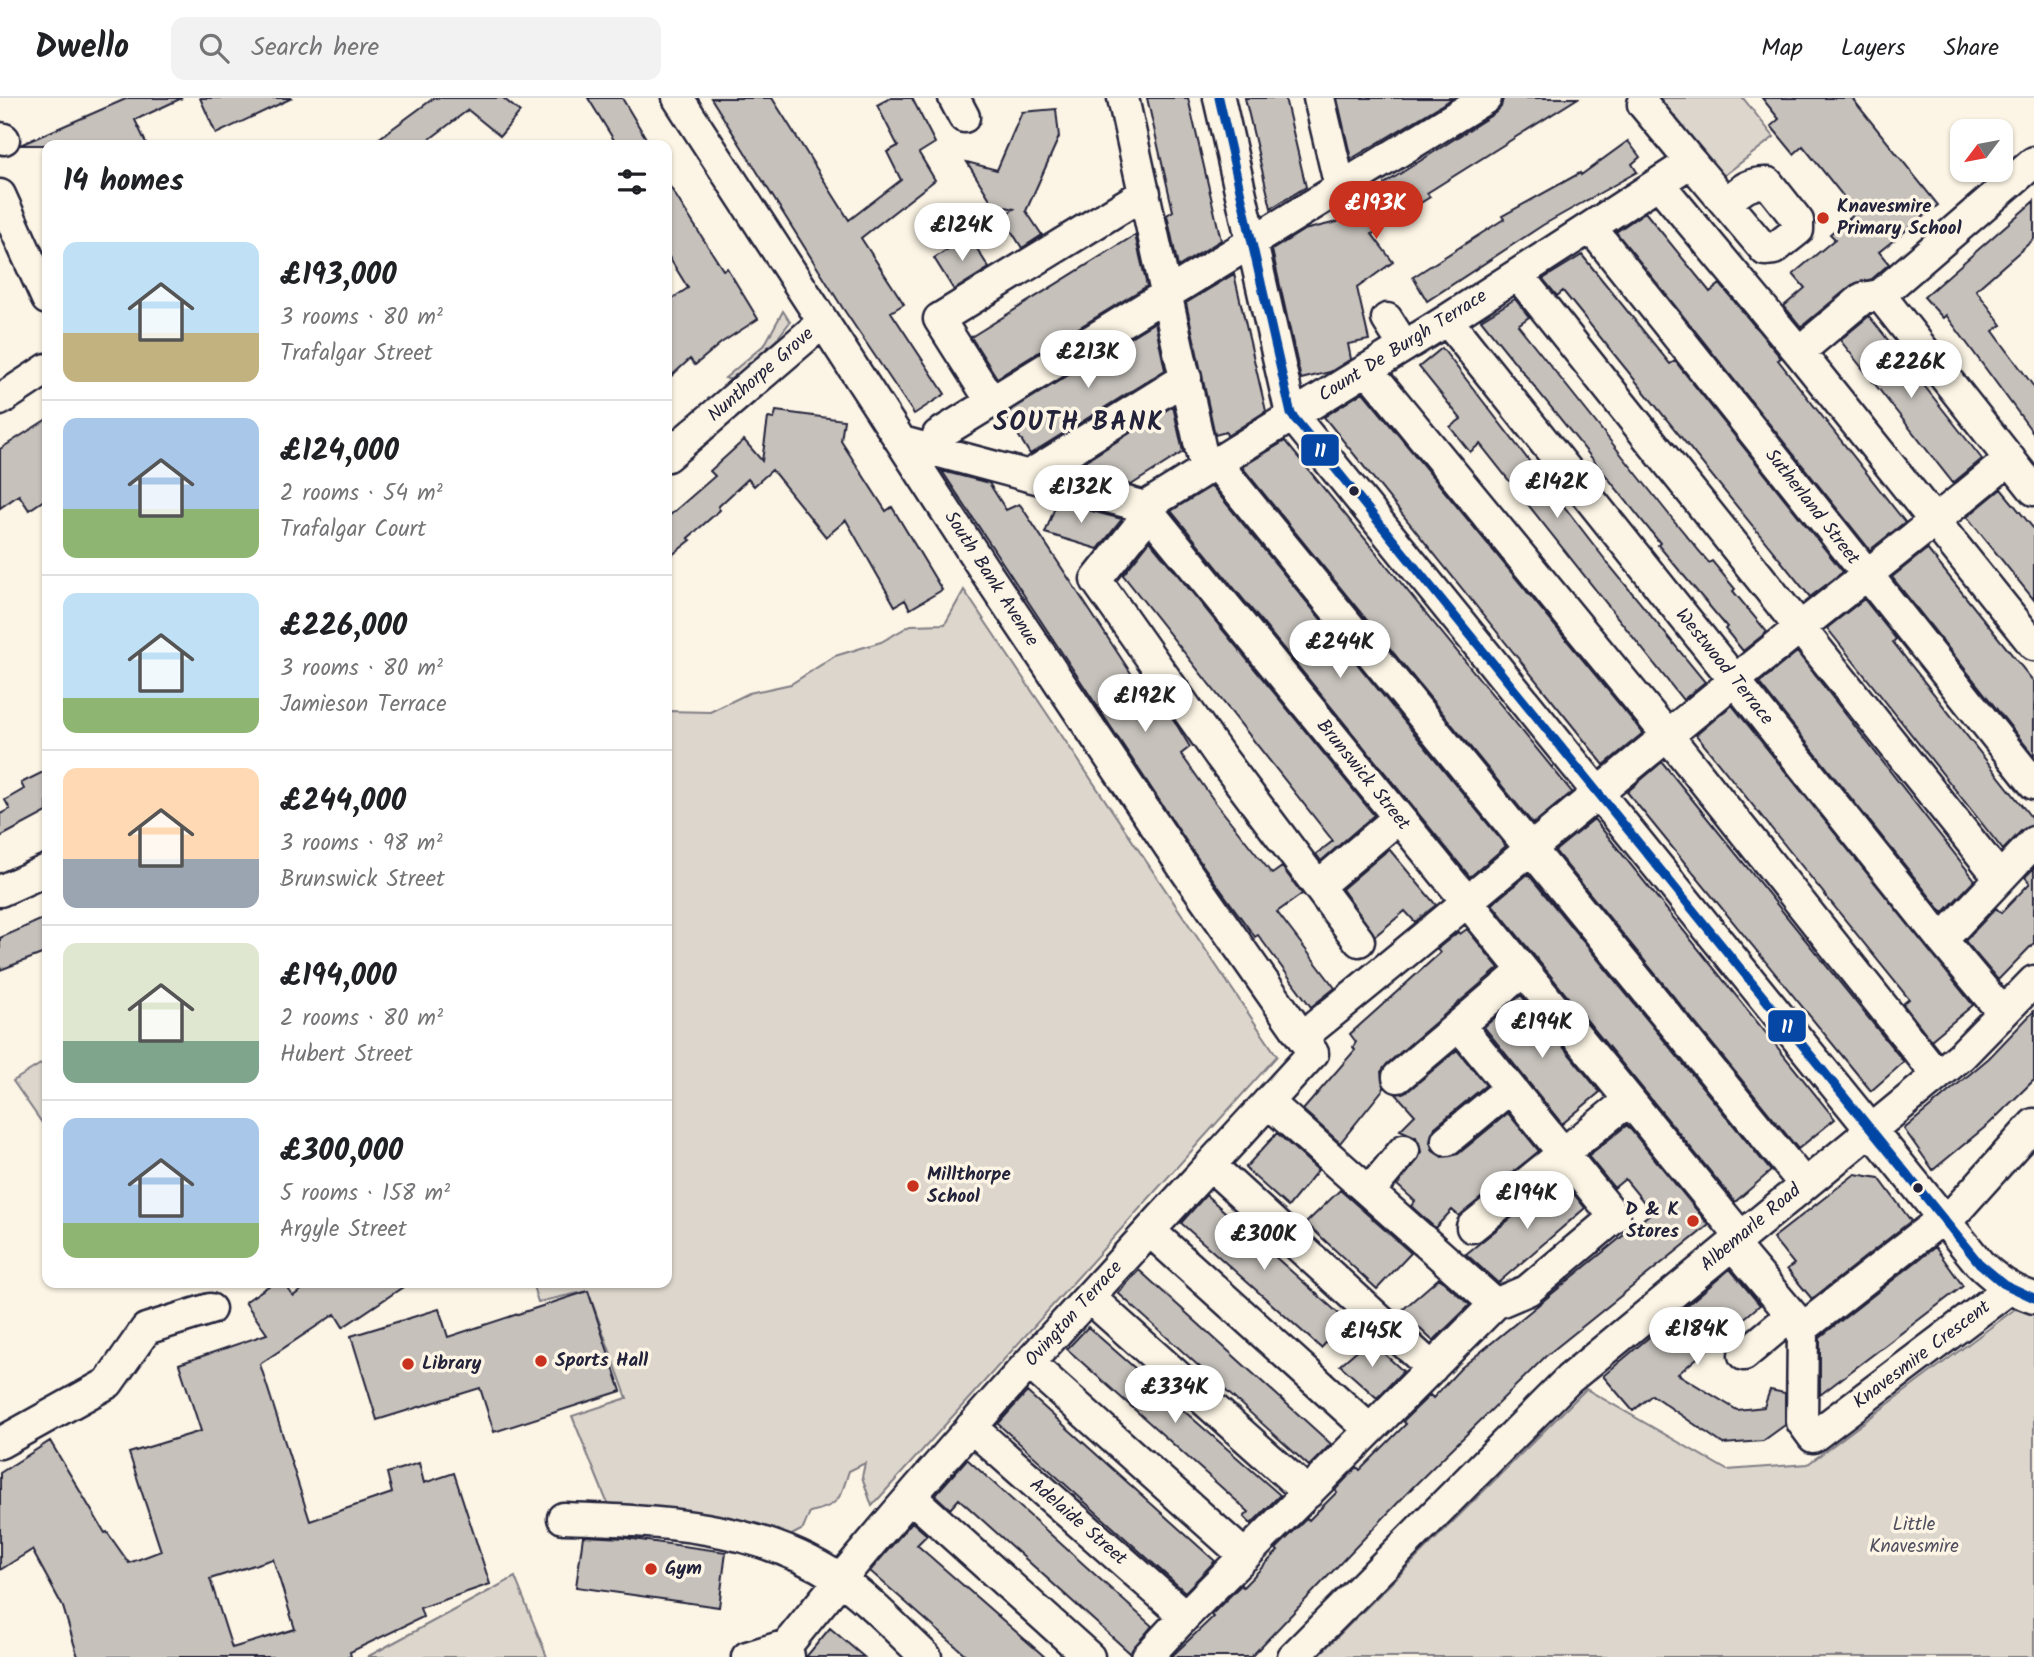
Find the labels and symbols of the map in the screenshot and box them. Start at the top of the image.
north arrow [1950,119,2012,182]
pin: £193K [1327,181,1425,241]
place label: Knavesmire Primary School [1837,192,1962,244]
pin: £124K [913,204,1011,263]
marker: Knavesmire Primary School [1815,210,1831,226]
street label: Count De Burgh Terrace [1313,282,1494,410]
street label: Nunthorpe Grove [701,320,821,430]
pin: £213K [1039,330,1137,390]
pin: £226K [1862,341,1960,400]
district label: SOUTH BANK [993,402,1165,444]
line badge: 11 [1300,433,1340,467]
text: 11 [1314,437,1326,467]
street label: Sutherland Street [1757,442,1867,572]
pin: £142K [1508,460,1606,520]
pin: £132K [1032,466,1130,525]
unlabelled marker [1347,484,1361,498]
street label: South Bank Avenue [936,505,1046,653]
street label: Westwood Terrace [1667,602,1781,732]
pin: £244K [1291,620,1389,680]
pin: £192K [1096,674,1194,734]
street label: Brunswick Street [1308,713,1418,838]
pin: £194K [1493,1000,1591,1060]
line badge: 11 [1767,1009,1807,1043]
text: 11 [1781,1013,1793,1043]
place label: Millthorpe School [927,1160,1011,1212]
pin: £194K [1478,1172,1576,1231]
street label: Albemarle Road [1694,1176,1809,1279]
marker: Millthorpe School [905,1178,921,1194]
unlabelled marker [1911,1181,1925,1195]
place label: D & K Stores [1625,1195,1679,1247]
pin: £300K [1215,1212,1313,1272]
marker: D & K Stores [1685,1213,1701,1229]
street label: Ovington Terrace [1018,1254,1130,1374]
street label: Knavesmire Crescent [1847,1293,1998,1417]
pin: £184K [1648,1308,1746,1367]
pin: £145K [1323,1310,1421,1369]
place label: Sports Hall [555,1346,649,1376]
place label: Library [422,1349,482,1379]
marker: Sports Hall [533,1353,549,1369]
marker: Library [400,1356,416,1372]
pin: £334K [1126,1366,1224,1425]
street label: Adelaide Street [1022,1471,1134,1574]
park label: Little Knavesmire [1869,1510,1959,1562]
place label: Gym [665,1554,702,1584]
marker: Gym [643,1561,659,1577]

